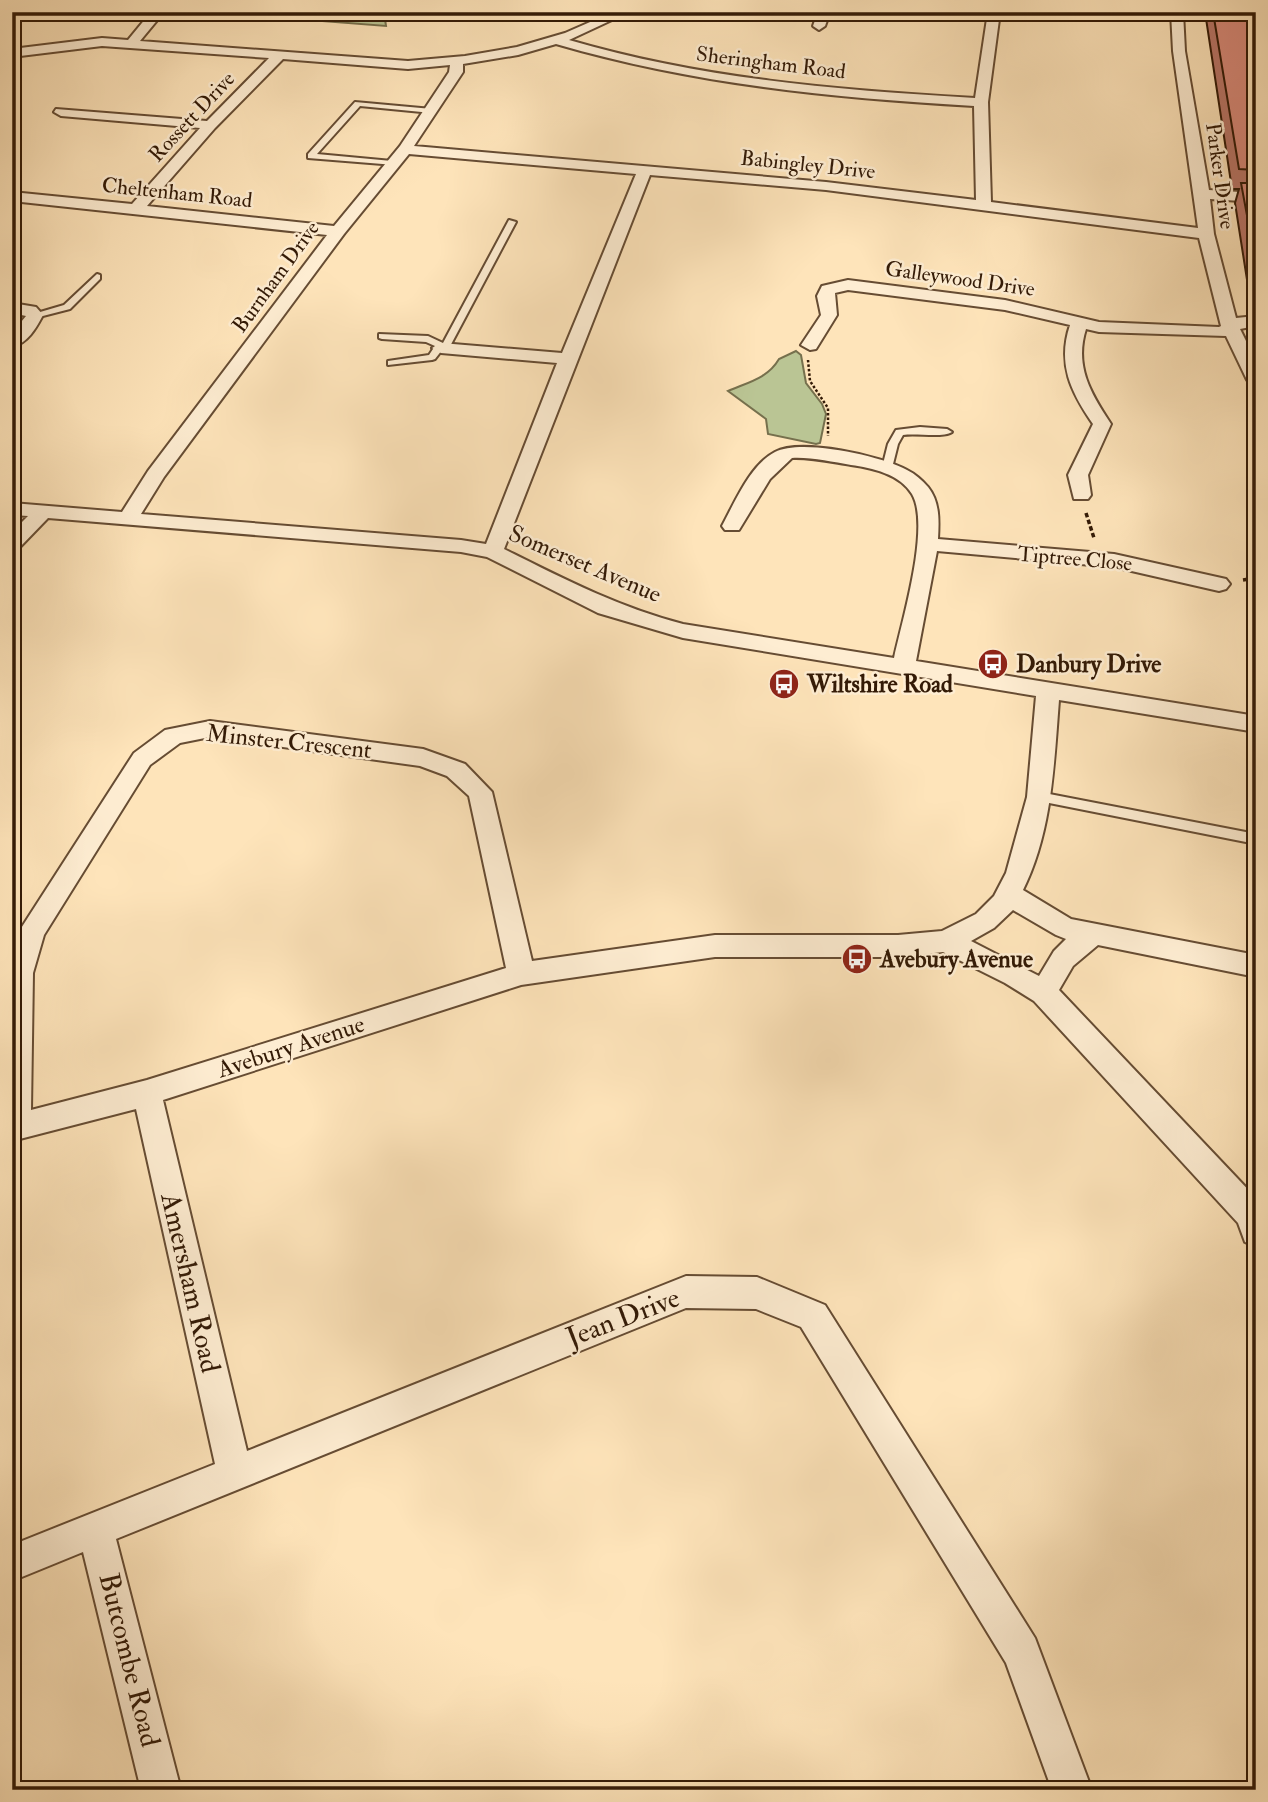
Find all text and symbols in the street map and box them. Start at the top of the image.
street label: Sheringham Road [695,40,848,86]
street label: Rossett Drive [143,66,241,168]
street label: Parker Drive [1199,121,1241,231]
street label: Babingley Drive [739,145,877,186]
street label: Cheltenham Road [100,172,254,214]
street label: Burnham Drive [226,216,326,338]
street label: Galleywood Drive [883,255,1037,303]
street label: Somerset Avenue [504,518,666,610]
street label: Tiptree Close [1017,541,1134,577]
bus stop icon: Danbury Drive [976,647,1010,681]
place label: Danbury Drive [1016,649,1161,680]
bus stop icon: Wiltshire Road [767,667,801,701]
place label: Wiltshire Road [806,669,953,700]
street label: Minster Crescent [205,718,373,766]
bus stop icon: Avebury Avenue [840,942,874,976]
place label: Avebury Avenue [879,944,1033,975]
street label: Avebury Avenue [213,1009,369,1086]
street label: Amersham Road [152,1189,228,1376]
street label: Jean Drive [560,1280,685,1356]
street label: Butcombe Road [91,1569,168,1751]

